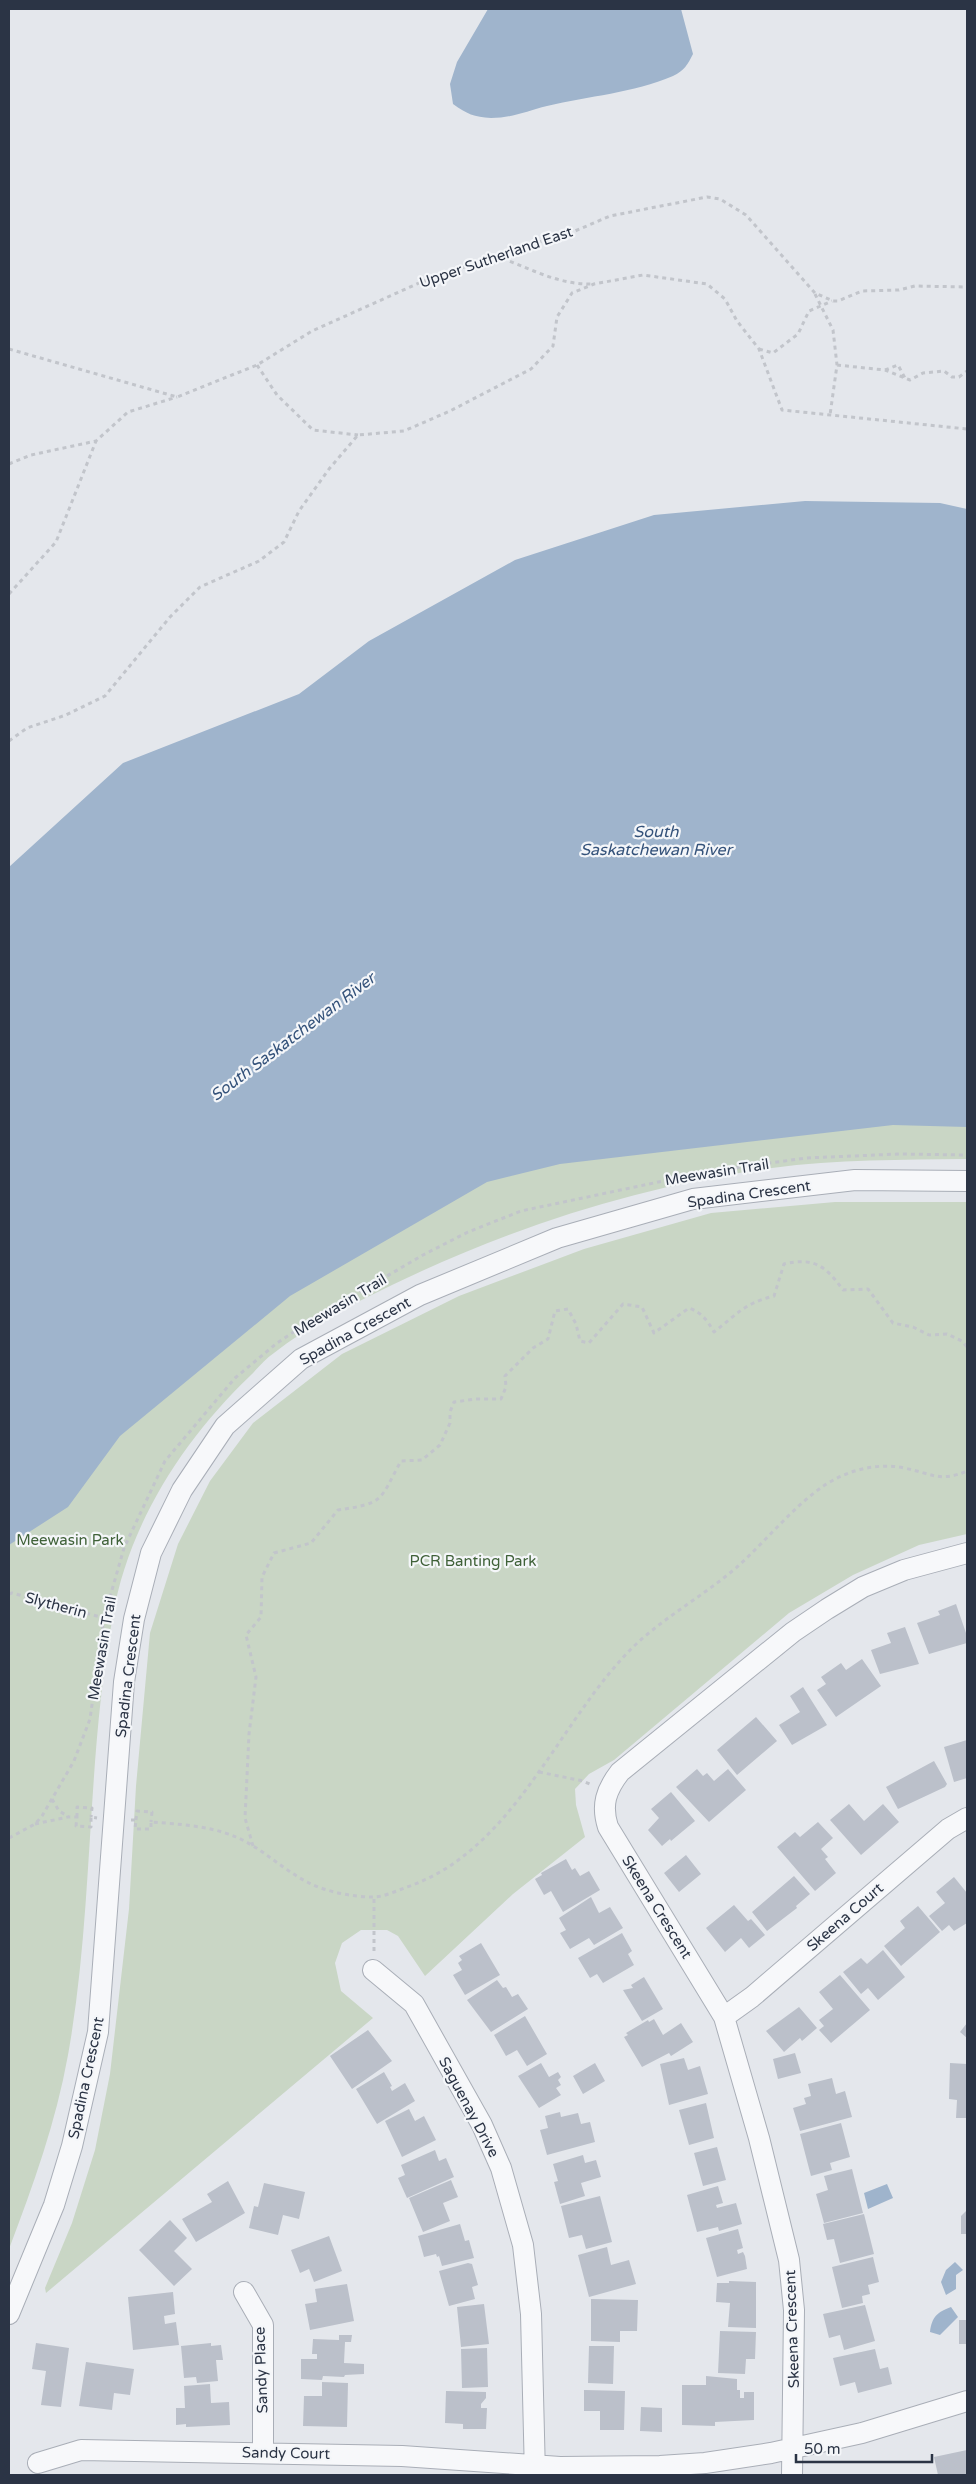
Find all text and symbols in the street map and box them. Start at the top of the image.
street label: Upper Sutherland East [417,222,575,292]
water label: South Saskatchewan River [580,822,734,860]
water label: South Saskatchewan River [207,967,381,1105]
street label: Meewasin Trail [664,1155,770,1189]
street label: Spadina Crescent [686,1176,812,1212]
street label: Meewasin Trail [290,1270,390,1340]
street label: Spadina Crescent [296,1293,414,1369]
park label: Meewasin Park [16,1531,124,1549]
park label: PCR Banting Park [410,1552,536,1570]
street label: Slytherin [23,1588,89,1622]
street label: Meewasin Trail [84,1595,120,1701]
street label: Spadina Crescent [111,1613,145,1739]
street label: Skeena Crescent [618,1852,696,1962]
street label: Skeena Court [803,1879,887,1955]
street label: Spadina Crescent [64,2015,108,2141]
street label: Saguenay Drive [435,2054,503,2160]
street label: Skeena Crescent [781,2269,803,2388]
street label: Sandy Place [250,2326,272,2414]
scale bar [796,2432,932,2464]
text: 50 m [804,2440,841,2458]
street label: Sandy Court [242,2443,330,2463]

